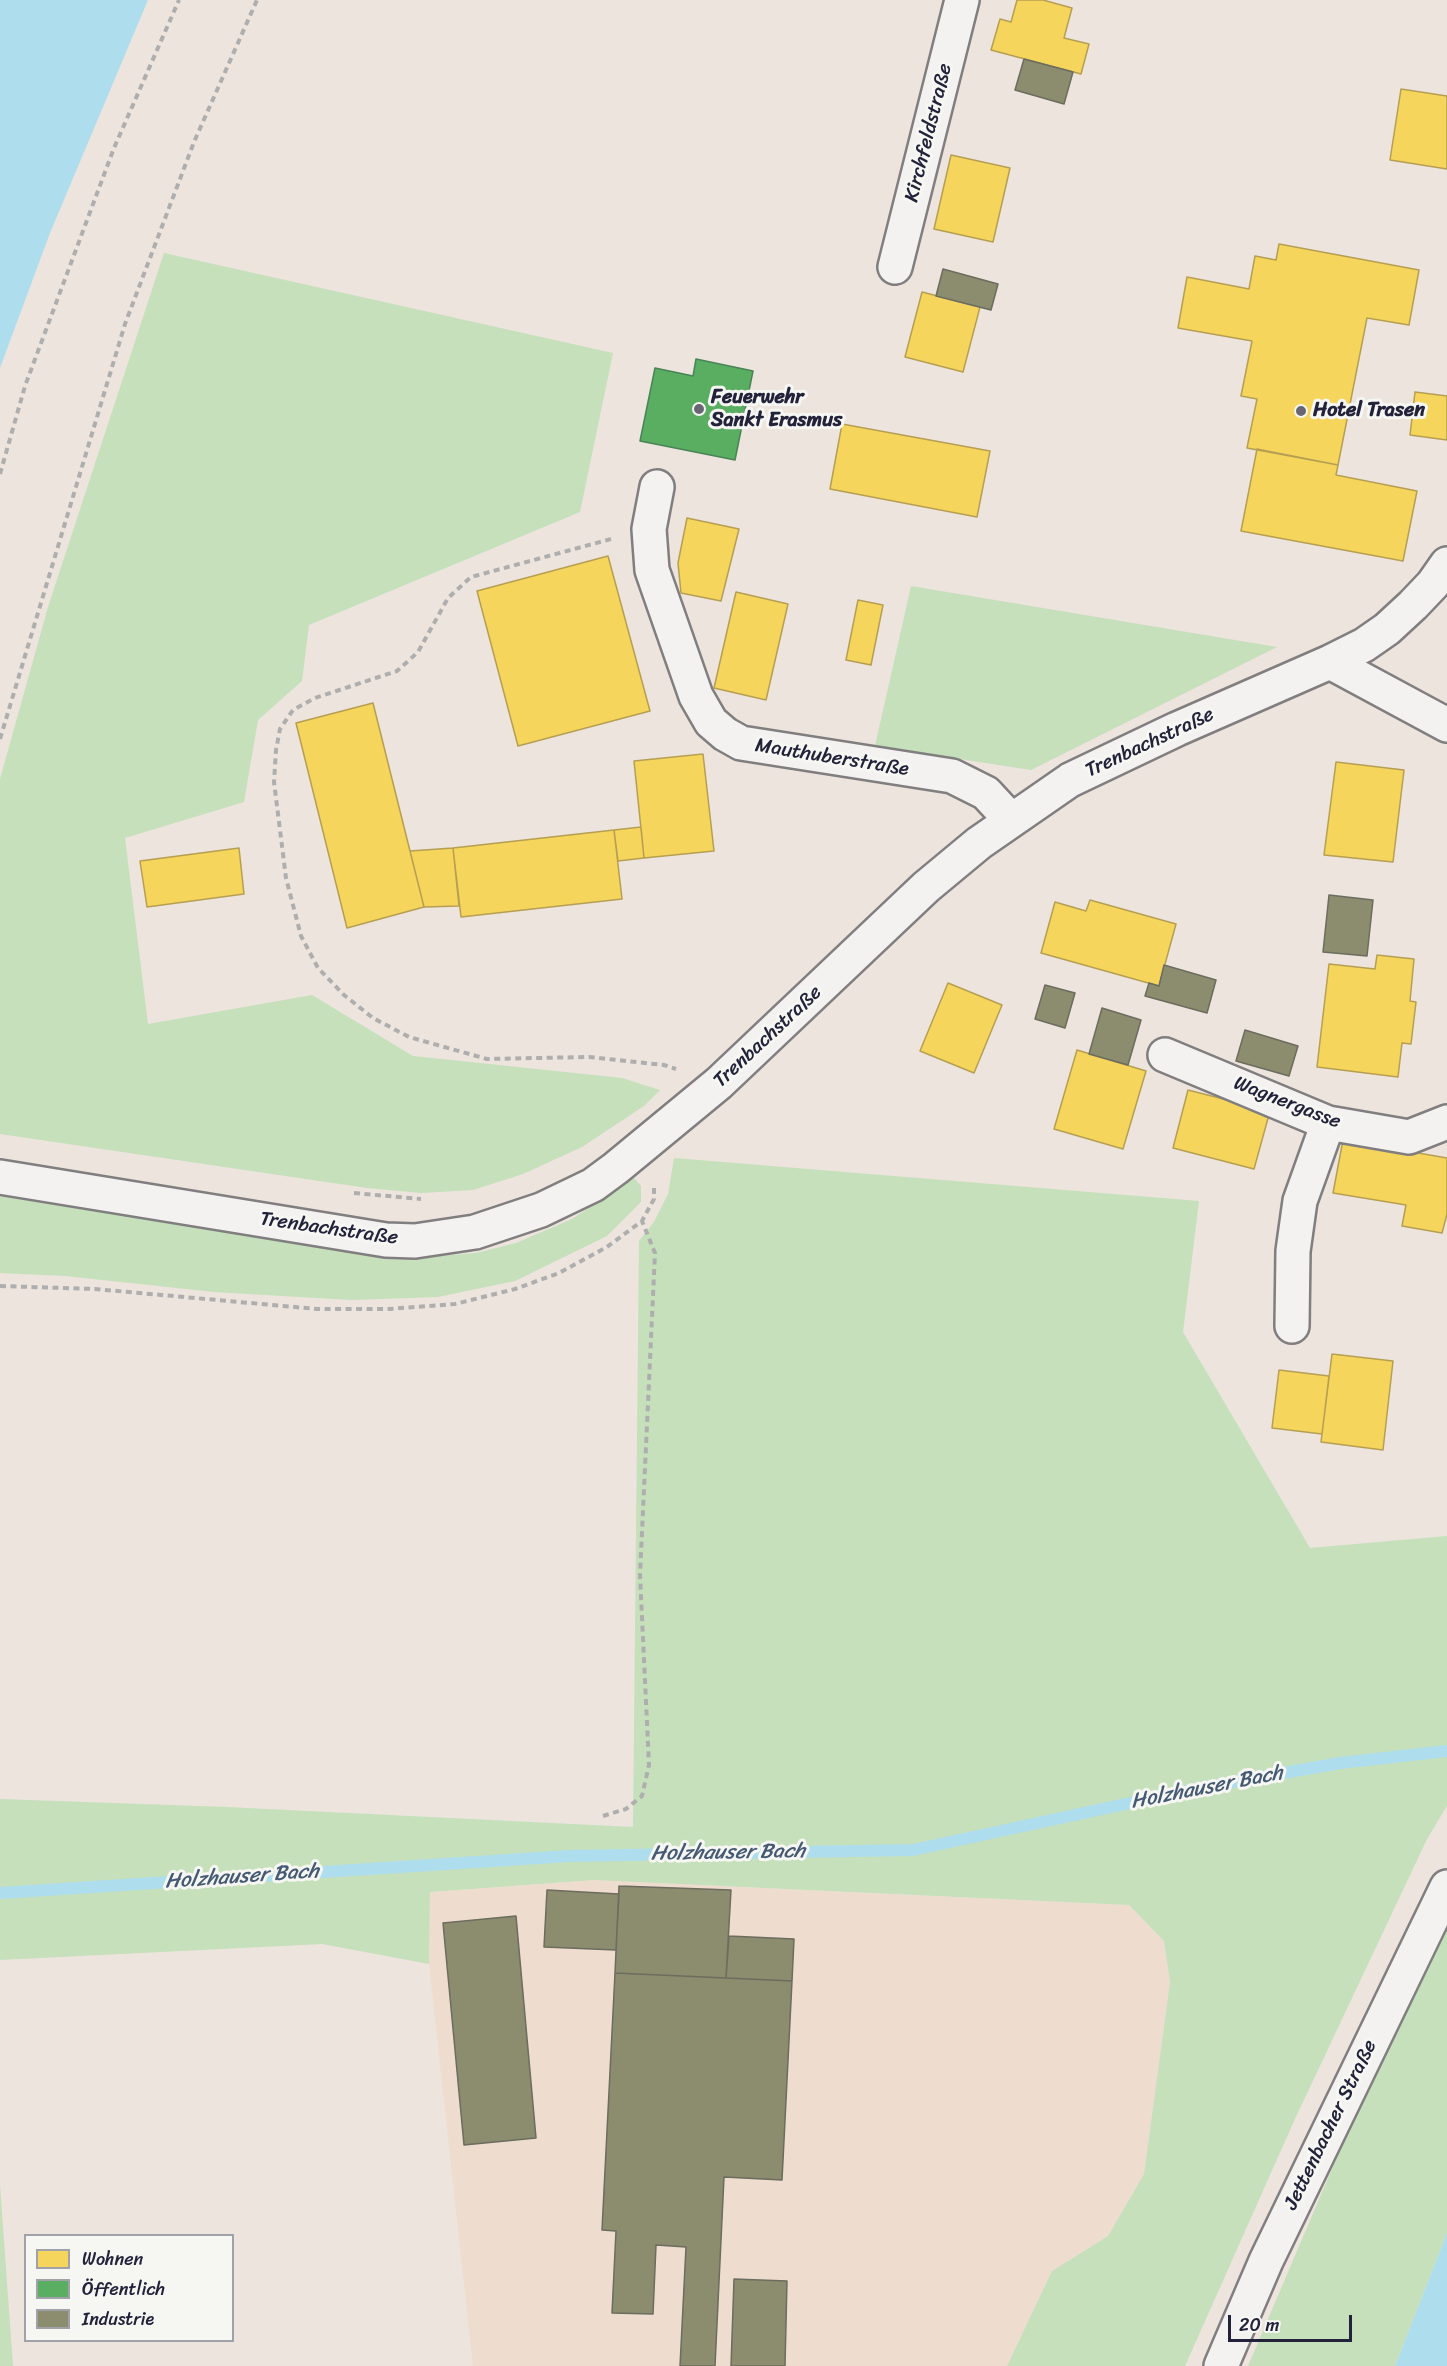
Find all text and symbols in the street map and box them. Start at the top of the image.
street label: Kirchfeldstraße [900,61,958,205]
place label: Feuerwehr Sankt Erasmus [711,386,842,433]
place label: Hotel Trasen [1313,399,1425,423]
marker: Feuerwehr Sankt Erasmus [692,402,706,416]
marker: Hotel Trasen [1294,404,1308,418]
street label: Trenbachstraße [1082,703,1218,783]
street label: Mauthuberstraße [754,734,910,782]
street label: Trenbachstraße [709,981,827,1093]
street label: Wagnergasse [1230,1072,1344,1134]
street label: Trenbachstraße [258,1207,400,1251]
water label: Holzhauser Bach [1129,1761,1285,1815]
water label: Holzhauser Bach [651,1839,805,1867]
water label: Holzhauser Bach [164,1859,320,1895]
street label: Jettenbacher Straße [1280,2036,1382,2214]
legend [24,2234,234,2342]
text: Wohnen [82,2243,143,2275]
text: Öffentlich [82,2273,165,2305]
text: Industrie [82,2303,154,2335]
scale bar [1231,2303,1356,2341]
text: 20 m [1239,2309,1279,2341]

